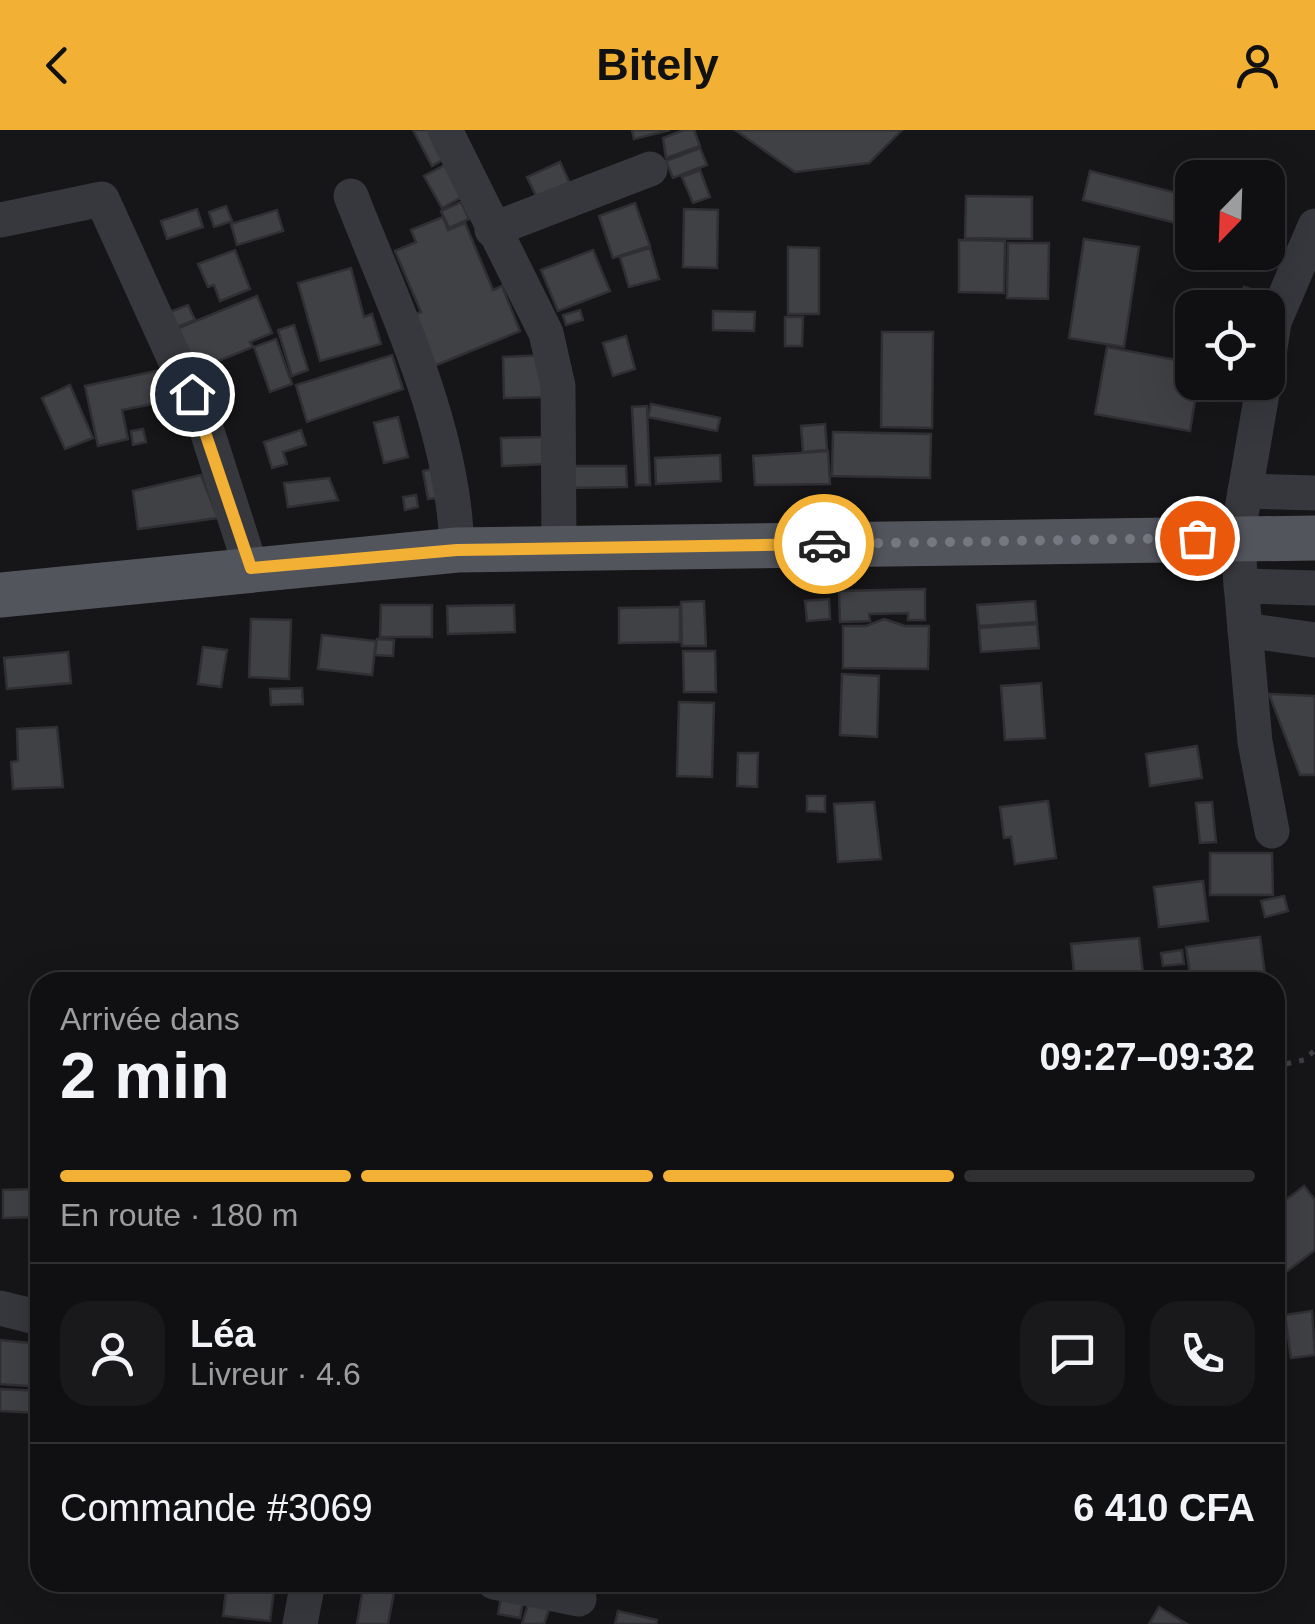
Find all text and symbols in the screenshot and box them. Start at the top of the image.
icon: back [30,38,85,93]
icon: person [1230,38,1285,93]
text: Bitely [596,39,719,90]
north arrow [1175,160,1285,270]
map controls [1175,160,1285,400]
button: locate [1175,290,1285,400]
pin [150,352,235,437]
icon: home [165,367,220,422]
courier [774,494,874,594]
pin [1155,496,1240,581]
icon: bag [1170,511,1225,566]
icon: car [797,517,852,572]
text: Arrivée dans [60,1001,240,1037]
text: 09:27–09:32 [1039,1036,1255,1078]
text: 2 min [60,1039,230,1112]
text: En route · 180 m [60,1197,298,1233]
button: person [60,1301,165,1406]
button: chat [1020,1301,1125,1406]
button: phone [1150,1301,1255,1406]
text: Léa [190,1313,255,1355]
text: Livreur · 4.6 [190,1356,361,1392]
text: Commande #3069 [60,1487,373,1529]
text: 6 410 CFA [1073,1487,1255,1529]

